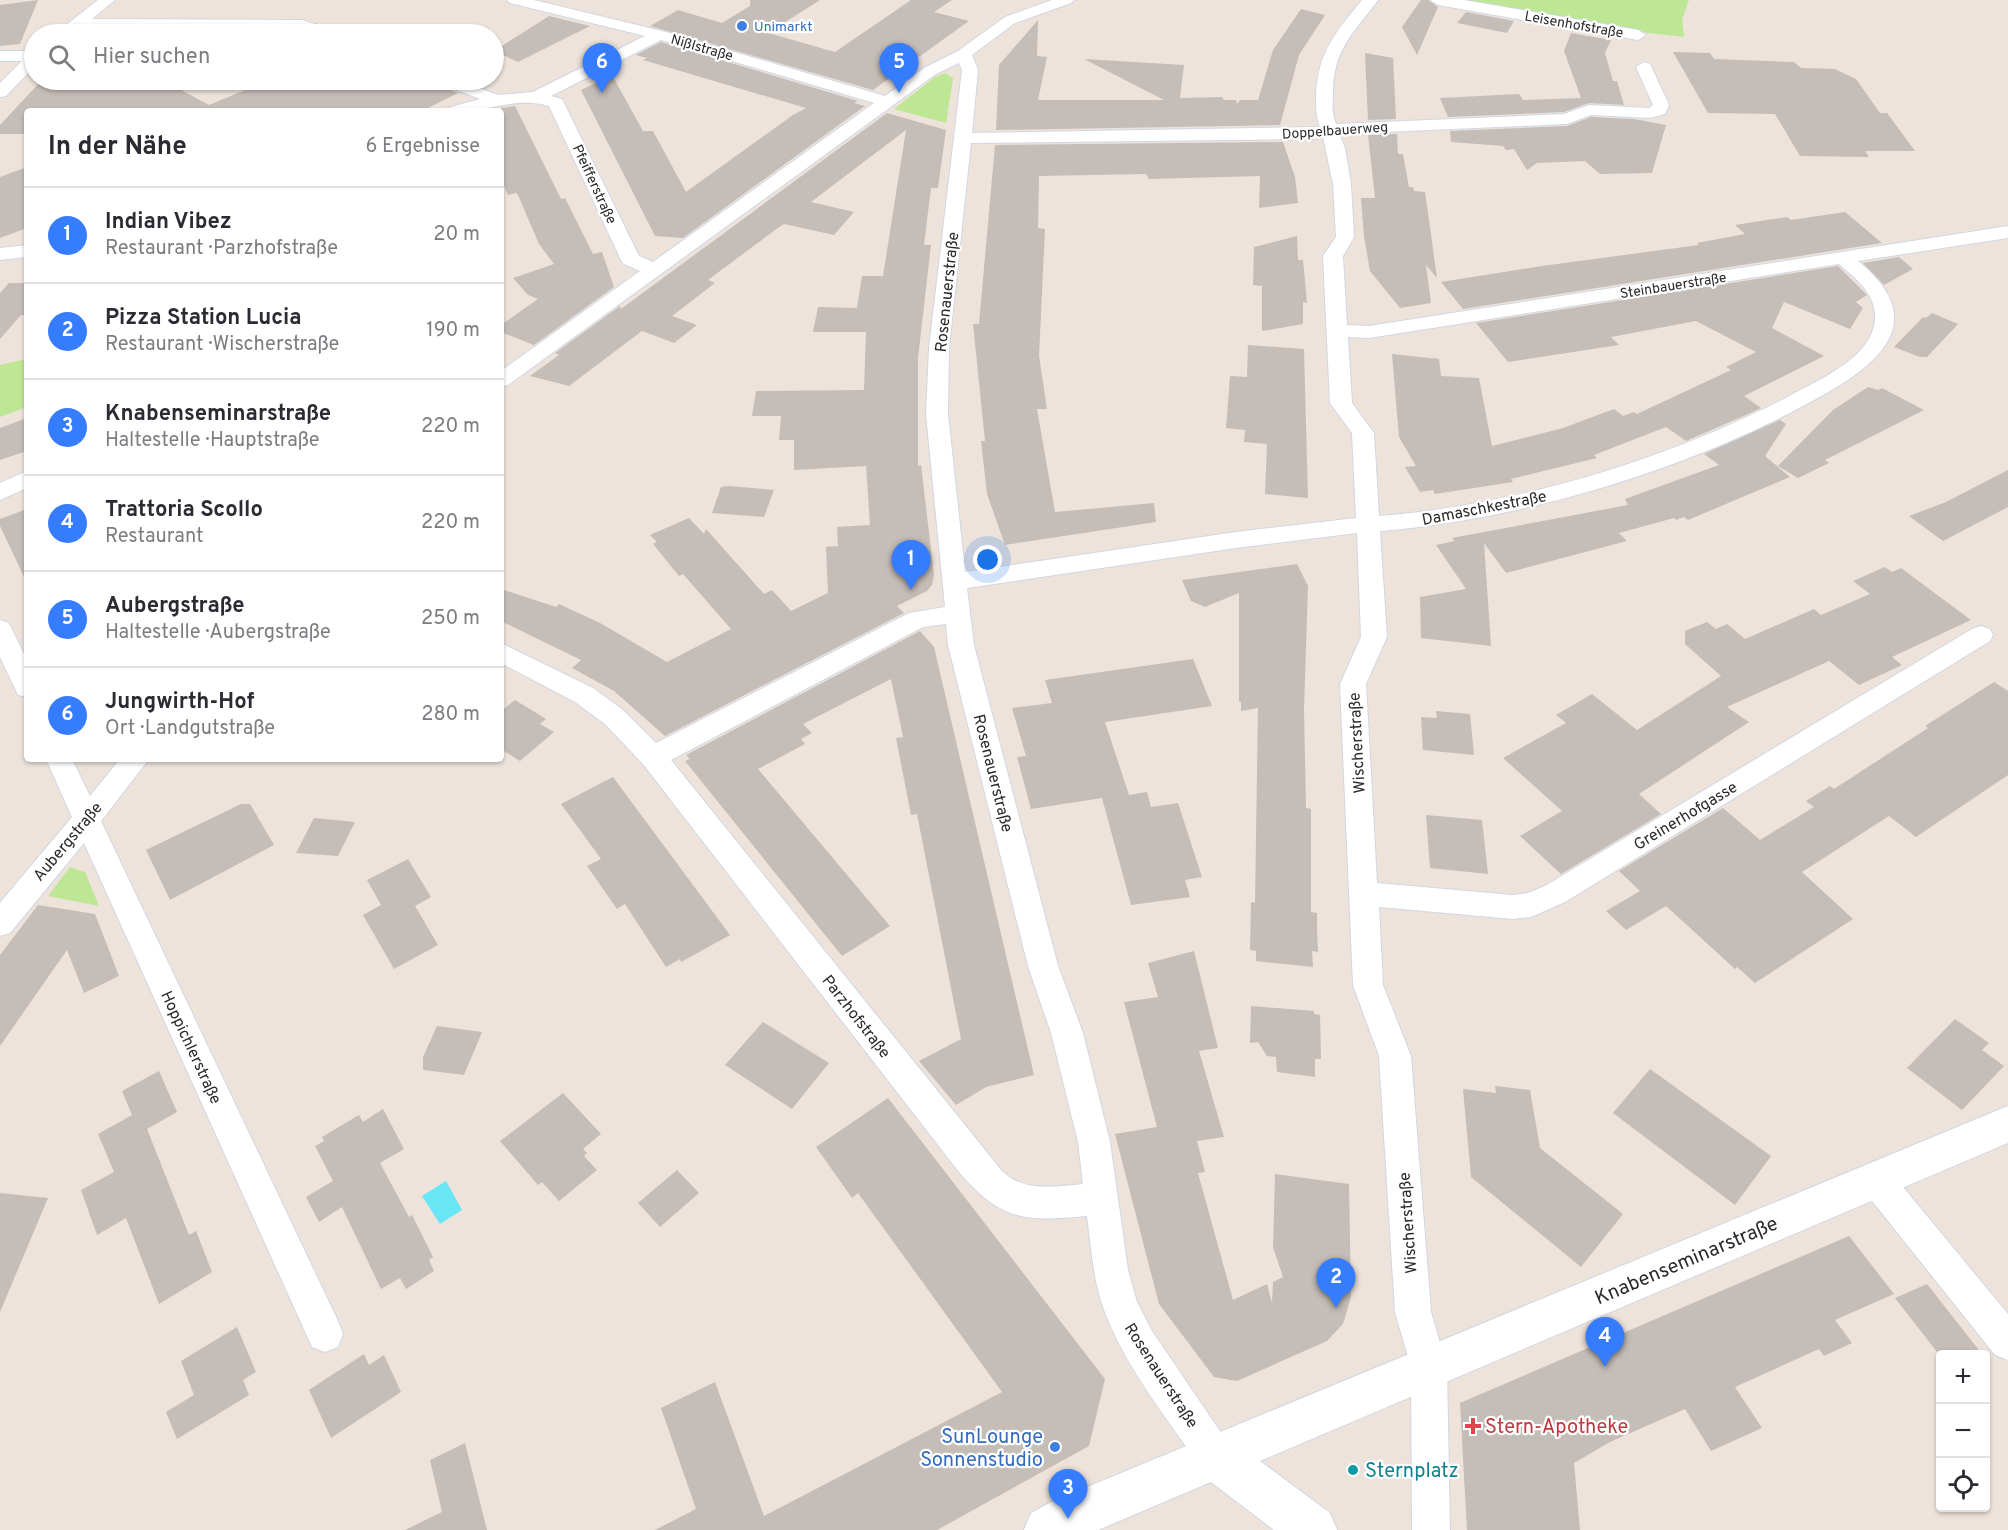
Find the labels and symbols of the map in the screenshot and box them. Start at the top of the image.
street label: Leisenhofstraße [1523,8,1624,43]
marker: Unimarkt [735,19,749,33]
place label: Unimarkt [754,19,813,36]
street label: Nißlstraße [669,31,735,65]
pin: 6 [582,44,622,93]
pin: 5 [880,44,918,93]
street label: Doppelbauerweg [1282,119,1389,144]
street label: Pfeifferstraße [568,142,619,227]
street label: Rosenauerstraße [932,231,964,353]
street label: Steinbauerstraße [1619,270,1728,303]
street label: Damaschkestraße [1420,487,1548,531]
pin: 1 [892,540,930,590]
your location [973,545,1002,574]
street label: Wischerstraße [1345,692,1371,794]
street label: Rosenauerstraße [968,712,1016,835]
street label: Greinerhofgasse [1630,778,1742,856]
street label: Aubergstraße [30,799,107,886]
street label: Parzhofstraße [817,972,894,1063]
street label: Hoppichlerstraße [155,988,225,1108]
street label: Wischerstraße [1395,1172,1423,1274]
street label: Knabenseminarstraße [1591,1212,1782,1312]
pin: 2 [1316,1258,1356,1308]
pin: 4 [1586,1318,1624,1367]
street label: Rosenauerstraße [1119,1320,1202,1432]
place label: Stern-Apotheke [1485,1415,1628,1441]
marker: Stern-Apotheke [1466,1419,1480,1433]
place label: SunLounge Sonnenstudio [920,1425,1043,1474]
marker: SunLounge Sonnenstudio [1048,1440,1062,1454]
place label: Sternplatz [1365,1459,1459,1485]
marker: Sternplatz [1346,1463,1360,1477]
pin: 3 [1048,1470,1088,1519]

